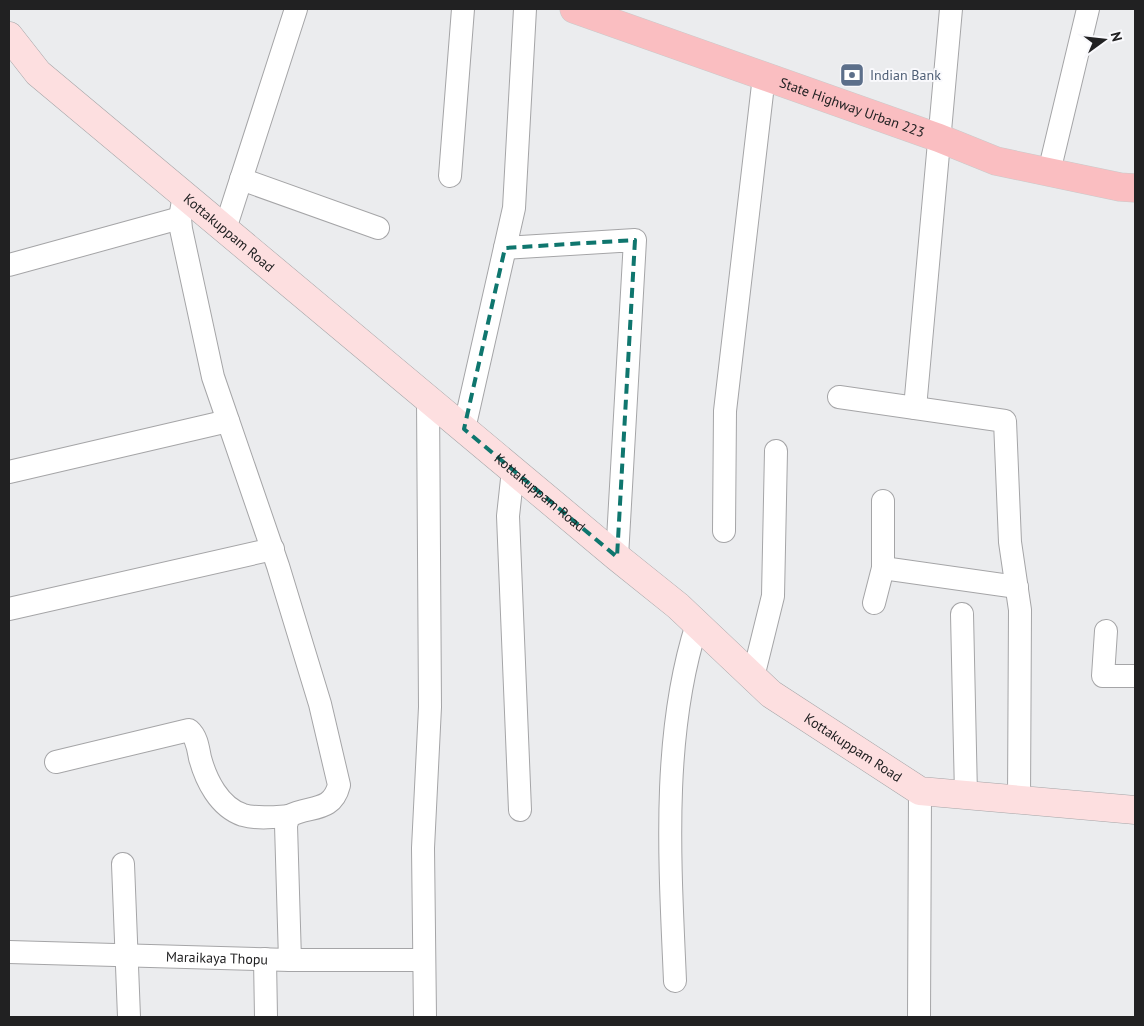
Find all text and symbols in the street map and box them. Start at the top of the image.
north arrow [1079,15,1129,65]
text: N [1107,30,1126,43]
bank icon: Indian Bank [839,62,865,88]
place label: Indian Bank [870,66,941,84]
street label: State Highway Urban 223 [777,73,927,141]
street label: Kottakuppam Road [180,190,278,276]
street label: Kottakuppam Road [491,449,589,536]
street label: Kottakuppam Road [801,709,905,786]
street label: Maraikaya Thopu [166,947,268,968]

